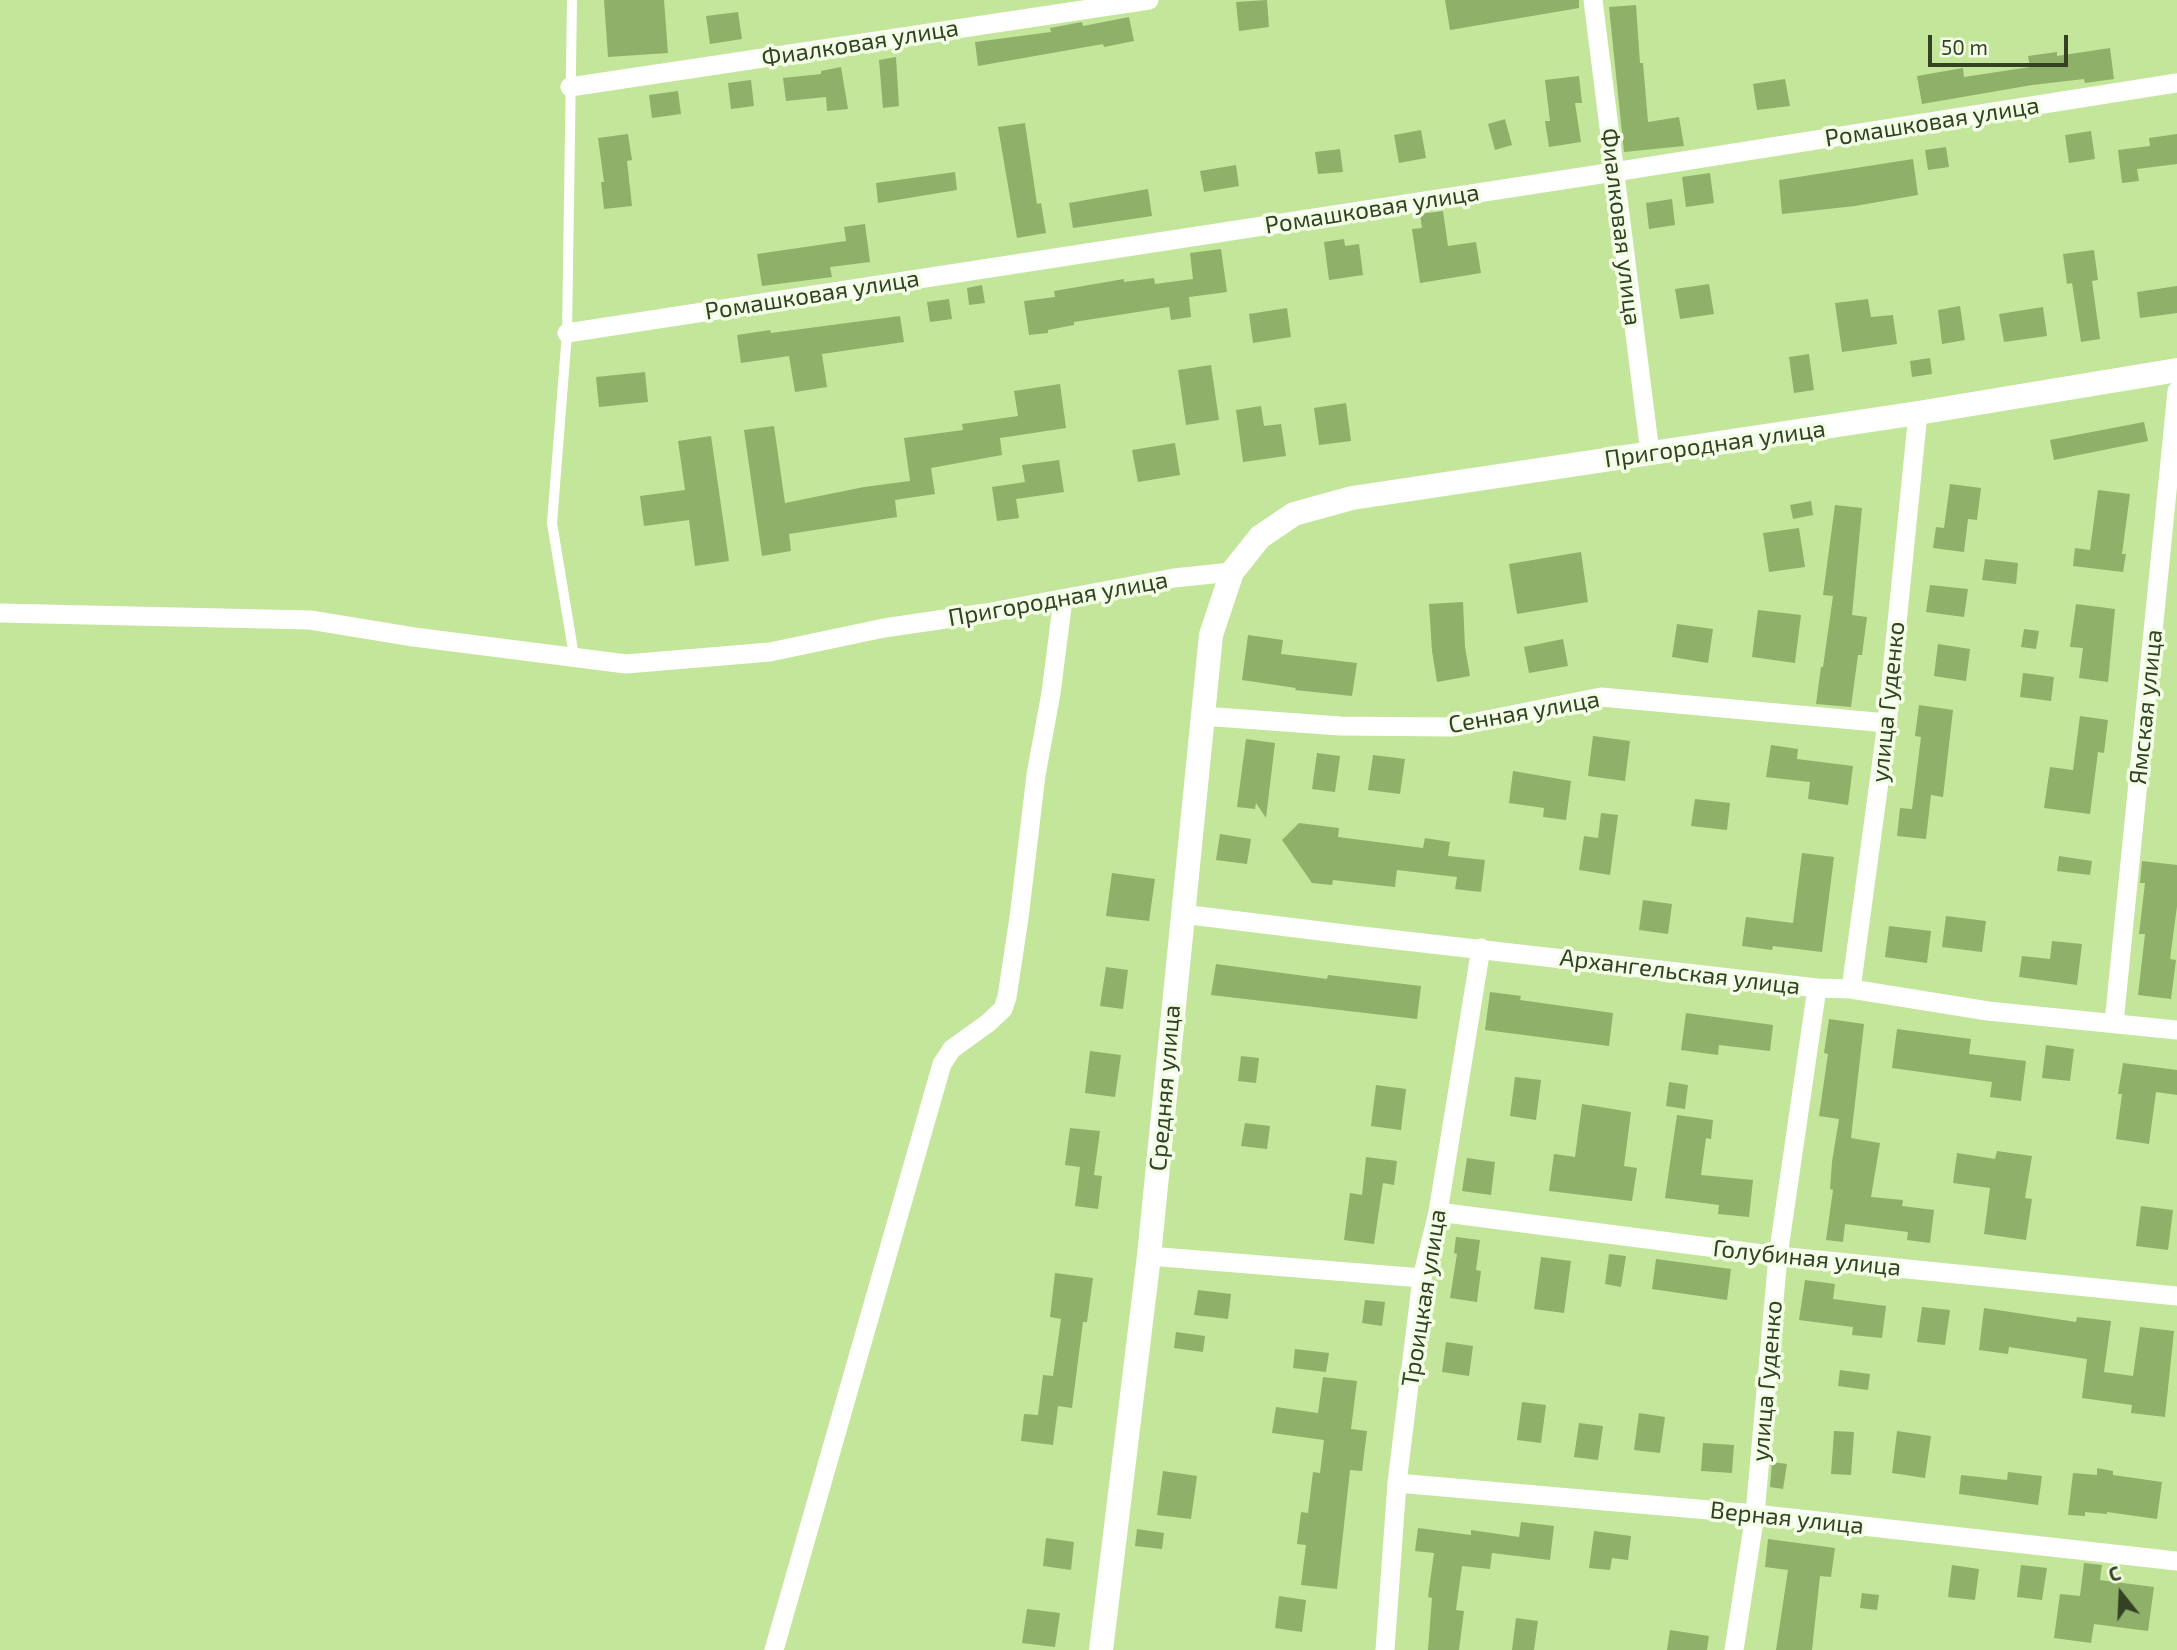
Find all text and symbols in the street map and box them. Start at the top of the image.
street label: Фиалковая улица [759,13,961,73]
scale bar [1932,21,2072,65]
text: 50 m [1941,34,1988,59]
street label: Ромашковая улица [1823,91,2041,153]
street label: Фиалковая улица [1595,126,1647,328]
street label: Ромашковая улица [1263,178,1481,240]
street label: Ромашковая улица [703,264,921,326]
street label: Пригородная улица [1603,414,1827,474]
street label: Пригородная улица [946,565,1170,633]
street label: улица Гуденко [1865,620,1911,784]
street label: Ямская улица [2124,628,2168,786]
street label: Сенная улица [1446,685,1602,739]
street label: Архангельская улица [1558,943,1802,1001]
street label: Средняя улица [1143,1004,1187,1172]
street label: Троицкая улица [1396,1207,1452,1389]
street label: Голубиная улица [1712,1234,1902,1282]
street label: улица Гуденко [1746,1299,1788,1463]
street label: Верная улица [1709,1496,1865,1540]
north arrow [2086,1559,2156,1629]
text: С [2105,1561,2123,1586]

